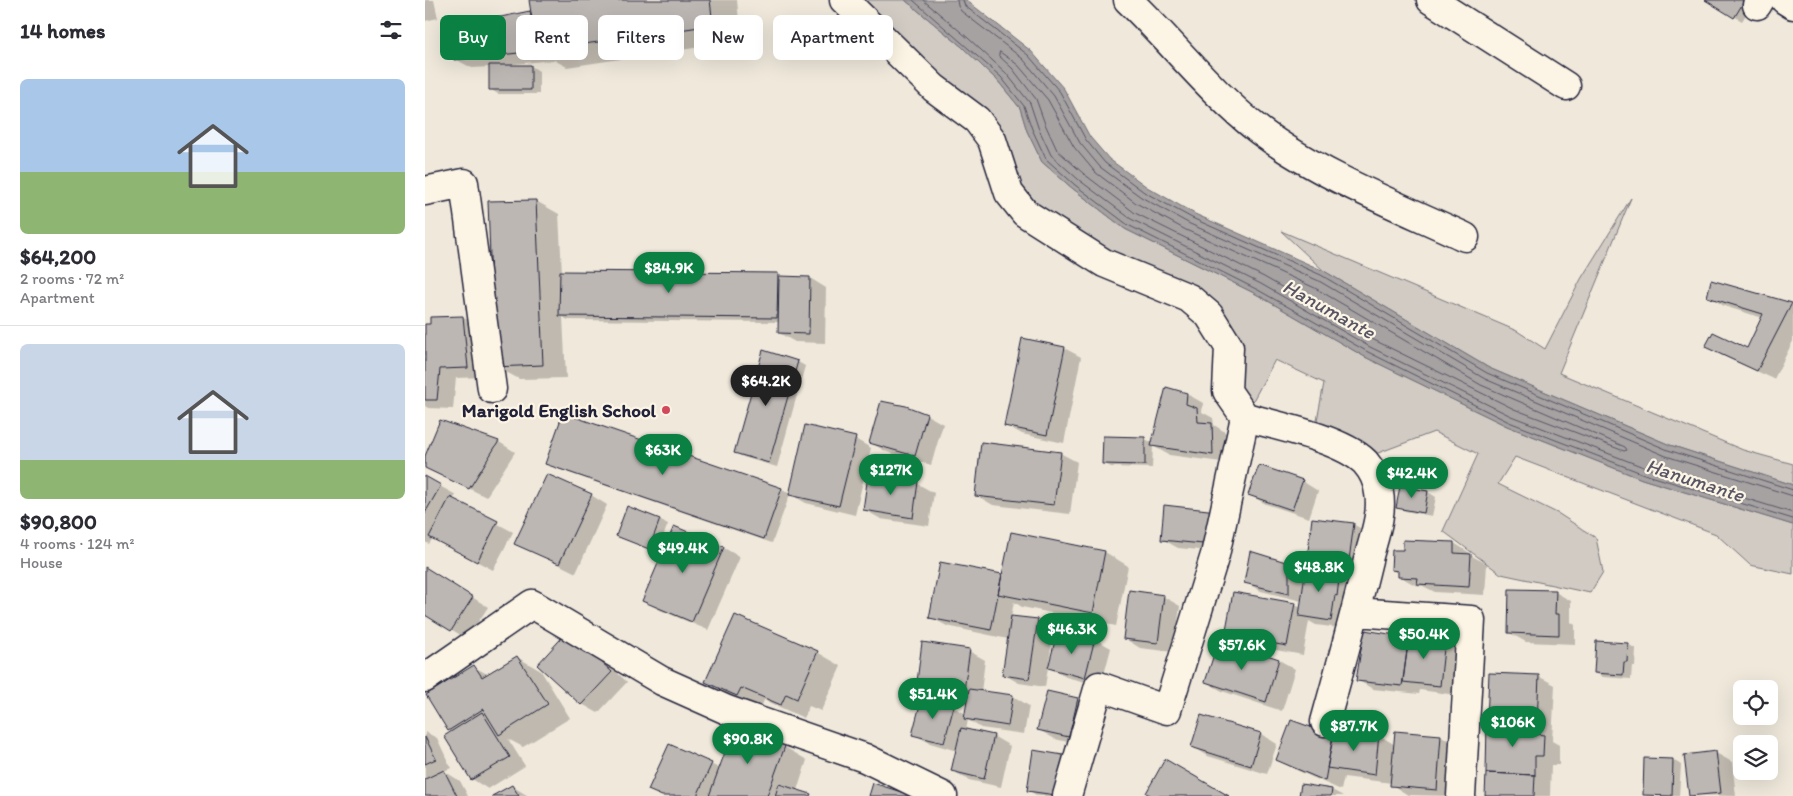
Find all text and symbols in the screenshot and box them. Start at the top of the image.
chip: Buy [440,15,506,60]
chip: Rent [516,15,588,60]
chip: Filters [598,15,684,60]
chip: New [694,15,763,60]
chip: Apartment [773,15,893,60]
icon: filters [377,16,405,44]
text: 14 homes [20,18,105,43]
icon: home [168,111,258,201]
text: $64,200 [20,244,96,269]
pin: $84.9K [628,252,710,294]
text: $84.9K [644,258,694,277]
text: 2 rooms · 72 m² [20,269,124,288]
water label: Hanumante [1279,274,1380,345]
text: Apartment [20,288,95,307]
pin: $64.2K [725,364,807,407]
text: $64.2K [742,371,790,390]
icon: home [168,377,258,467]
place label: Marigold English School [462,399,657,422]
marker: Marigold English School [660,404,672,416]
pin: $63K [633,434,693,476]
text: $63K [645,440,681,459]
water label: Hanumante [1643,453,1748,508]
pin: $127K [856,454,926,496]
pin: $42.4K [1371,456,1453,499]
text: $127K [870,460,912,479]
text: $42.4K [1387,463,1437,482]
text: $90,800 [20,509,97,534]
pin: $49.4K [642,532,724,574]
text: 4 rooms · 124 m² [20,534,135,553]
text: $49.4K [658,538,708,557]
pin: $48.8K [1278,550,1360,593]
text: House [20,553,63,572]
text: $48.8K [1294,557,1344,576]
pin: $46.3K [1031,612,1113,655]
pin: $50.4K [1383,618,1465,660]
text: $46.3K [1047,619,1097,638]
text: $50.4K [1399,624,1449,643]
pin: $57.6K [1201,628,1283,671]
text: $57.6K [1218,635,1266,654]
pin: $51.4K [892,678,974,720]
map controls [1733,680,1778,780]
button: locate [1733,680,1778,725]
text: $51.4K [909,684,957,703]
pin: $106K [1478,706,1548,748]
pin: $87.7K [1313,710,1395,752]
text: $106K [1491,712,1535,731]
text: $87.7K [1331,716,1377,735]
pin: $90.8K [707,722,789,765]
text: $90.8K [723,729,773,748]
button: layers [1733,735,1778,780]

